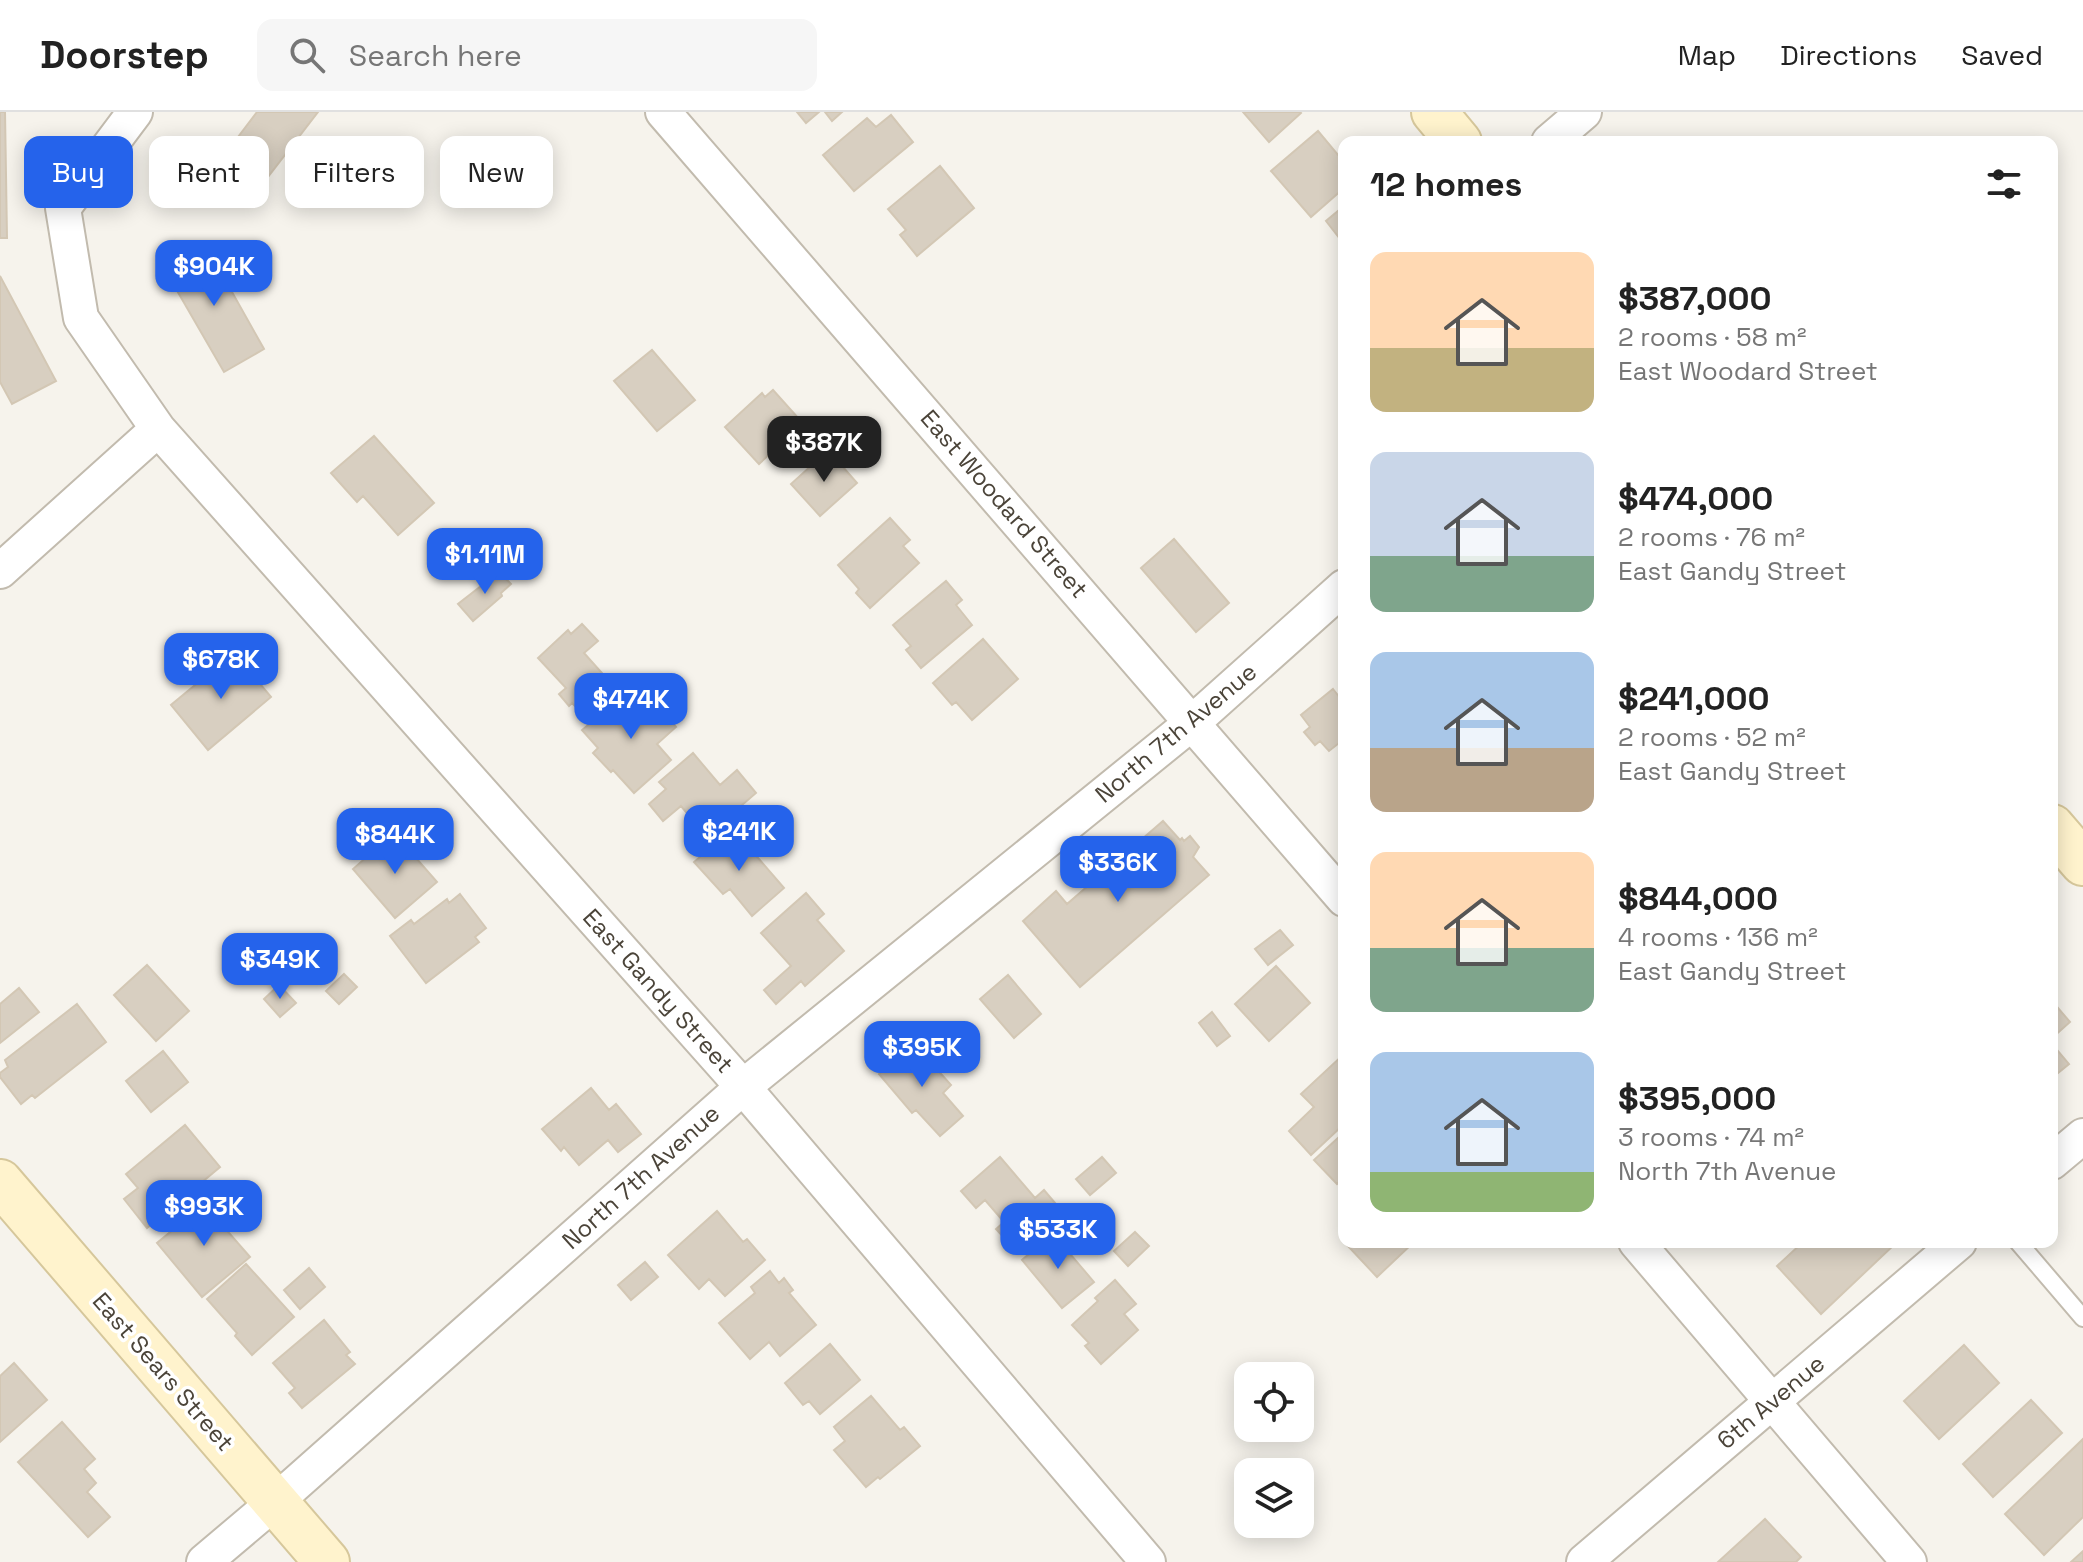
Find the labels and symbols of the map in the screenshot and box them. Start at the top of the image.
pin: $904K [158,240,270,308]
street label: East Woodard Street [914,403,1095,604]
pin: $387K [768,416,880,484]
pin: $1.11M [420,528,550,596]
pin: $678K [165,633,277,701]
street label: North 7th Avenue [1088,656,1263,809]
pin: $474K [575,673,687,741]
pin: $241K [683,805,795,873]
pin: $844K [339,808,451,876]
pin: $336K [1062,836,1174,904]
street label: East Gandy Street [576,902,740,1079]
pin: $349K [224,933,336,1001]
pin: $395K [866,1021,978,1089]
street label: North 7th Avenue [555,1098,726,1256]
pin: $993K [148,1180,260,1248]
pin: $533K [1002,1203,1114,1271]
street label: East Sears Street [86,1286,241,1457]
street label: 6th Avenue [1711,1348,1831,1456]

